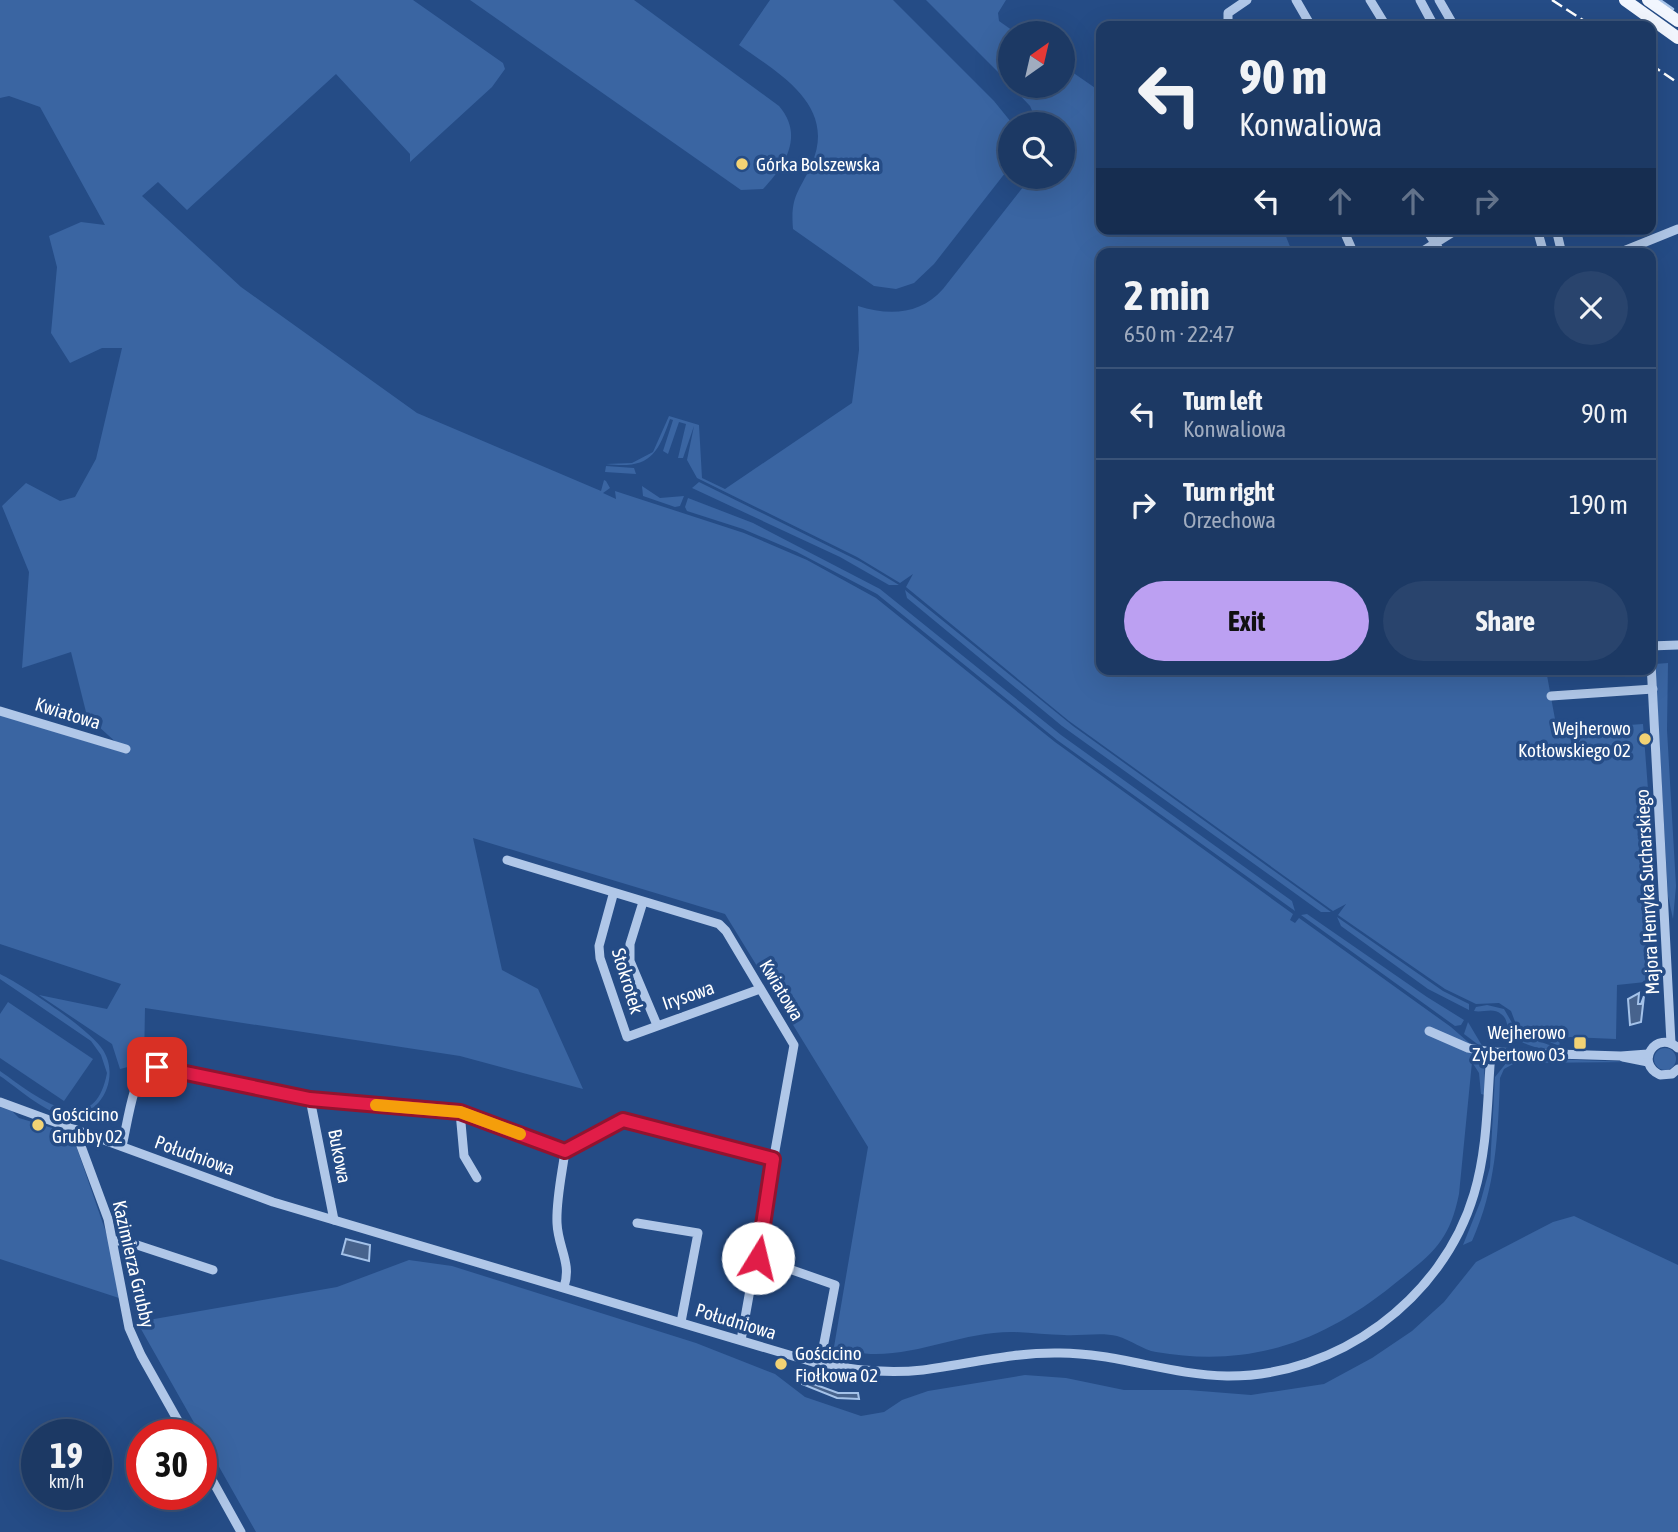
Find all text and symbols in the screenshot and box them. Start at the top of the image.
north arrow [998,21,1074,98]
map controls [998,21,1075,189]
text: 90 m [1239,48,1327,104]
icon: left [1124,49,1215,140]
text: Konwaliowa [1239,106,1383,143]
button: search [998,112,1075,189]
place label: Górka Bolszewska [756,153,880,175]
marker: Górka Bolszewska [734,156,750,172]
icon: left [1248,182,1286,220]
icon: ahead [1321,182,1359,220]
icon: ahead [1394,182,1432,220]
icon: right [1467,182,1505,220]
text: 2 min [1124,271,1210,319]
button: close [1554,271,1628,345]
text: 650 m · 22:47 [1124,321,1235,347]
text: Turn left [1183,386,1263,416]
icon: left [1124,395,1162,433]
text: 90 m [1581,399,1628,429]
text: Konwaliowa [1183,416,1286,442]
text: Turn right [1183,477,1274,507]
icon: right [1124,486,1162,524]
text: 190 m [1569,490,1628,520]
text: Orzechowa [1183,507,1276,533]
button: Exit [1124,581,1369,661]
button: Share [1383,581,1628,661]
street label: Kwiatowa [33,693,103,733]
place label: Wejherowo Kotłowskiego 02 [1518,717,1631,761]
marker: Wejherowo Kotłowskiego 02 [1637,731,1653,747]
street label: Majora Henryka Sucharskiego [1631,789,1663,995]
street label: Stokrotek [608,946,649,1017]
street label: Kwiatowa [755,955,809,1025]
street label: Irysowa [659,976,717,1014]
place label: Wejherowo Zybertowo 03 [1472,1021,1566,1065]
marker: Wejherowo Zybertowo 03 [1572,1035,1588,1051]
pin [127,1037,187,1097]
icon: arrive [138,1048,176,1086]
place label: Gościcino Grubby 02 [52,1103,123,1147]
marker: Gościcino Grubby 02 [30,1117,46,1133]
street label: Bukowa [324,1127,356,1185]
street label: Południowa [152,1130,238,1180]
street label: Kazimierza Grubby [109,1198,159,1330]
position arrow [721,1221,795,1295]
street label: Południowa [693,1298,779,1344]
place label: Gościcino Fiołkowa 02 [795,1342,878,1386]
marker: Gościcino Fiołkowa 02 [773,1356,789,1372]
speed limit sign: 30 [126,1419,217,1510]
text: 19 [50,1435,83,1475]
text: km/h [49,1471,84,1492]

